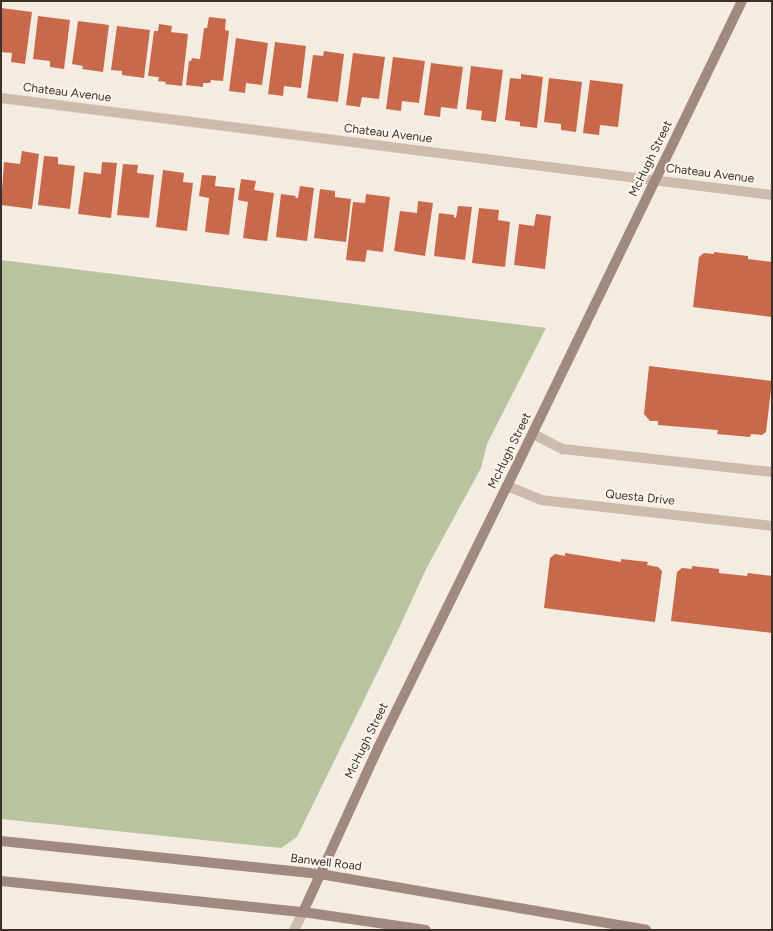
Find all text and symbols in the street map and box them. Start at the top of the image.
street label: Chateau Avenue [22,80,112,106]
street label: McHugh Street [626,119,676,199]
street label: Chateau Avenue [343,121,433,147]
street label: Chateau Avenue [665,161,755,187]
street label: McHugh Street [485,411,535,491]
street label: Questa Drive [605,487,675,509]
street label: McHugh Street [342,701,392,781]
street label: Banwell Road [290,851,362,875]

